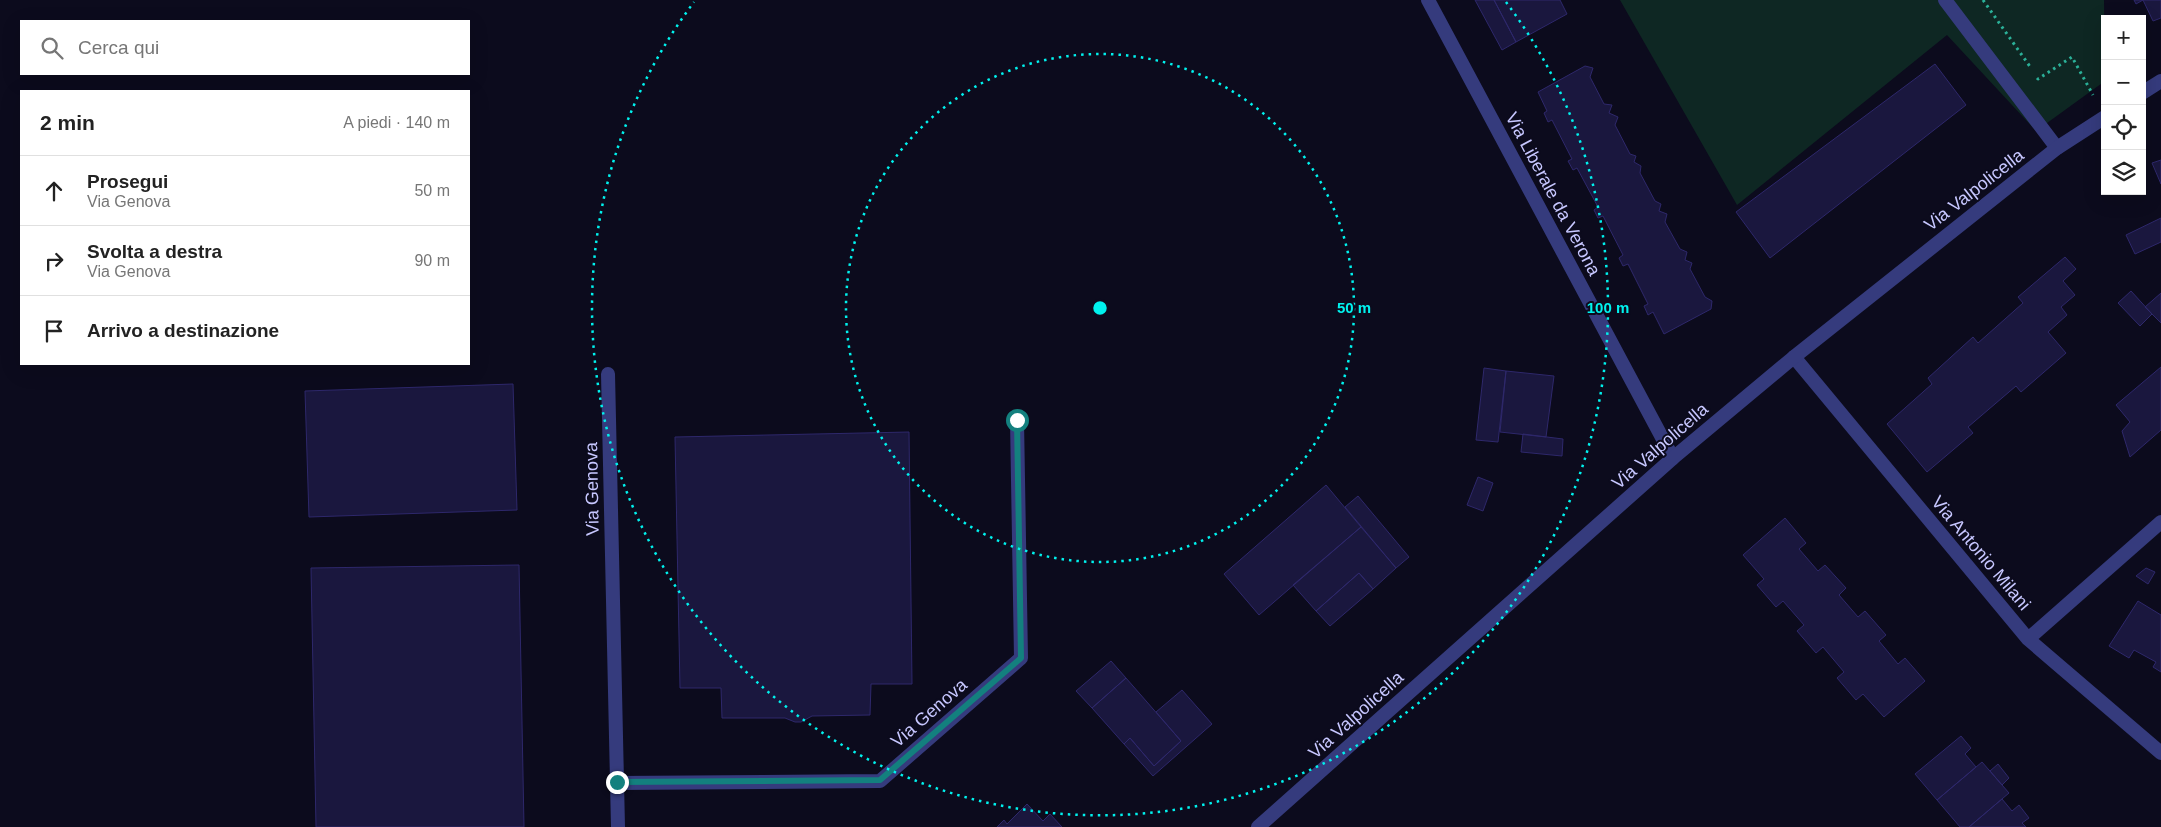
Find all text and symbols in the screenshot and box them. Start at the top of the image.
map controls [2101,15,2146,195]
button: + [2101,15,2146,60]
search box [20,20,470,75]
icon: search [38,34,66,62]
text: Cerca qui [78,37,159,58]
button: − [2101,60,2146,105]
button: locate [2101,105,2146,150]
street label: Via Liberale da Verona [1501,109,1605,280]
text: 2 min [40,111,95,134]
text: A piedi · 140 m [343,114,450,131]
street label: Via Valpolicella [1920,144,2028,235]
button: layers [2101,150,2146,195]
text: Prosegui [87,171,168,192]
icon: ahead [40,177,68,205]
text: 50 m [414,182,450,199]
text: Via Genova [87,193,170,210]
text: Svolta a destra [87,241,222,262]
icon: right [40,247,68,275]
text: 90 m [414,252,450,269]
text: Via Genova [87,263,170,280]
centre of rings [1091,299,1109,317]
text: 50 m [1337,299,1371,316]
text: 100 m [1587,299,1629,316]
icon: arrive [40,317,68,345]
text: Arrivo a destinazione [87,320,279,341]
street label: Via Valpolicella [1608,398,1713,493]
route start [1006,409,1029,432]
street label: Via Genova [581,441,603,536]
street label: Via Antonio Milani [1927,492,2035,614]
street label: Via Valpolicella [1305,667,1408,763]
street label: Via Genova [887,674,972,751]
route end [606,771,629,794]

